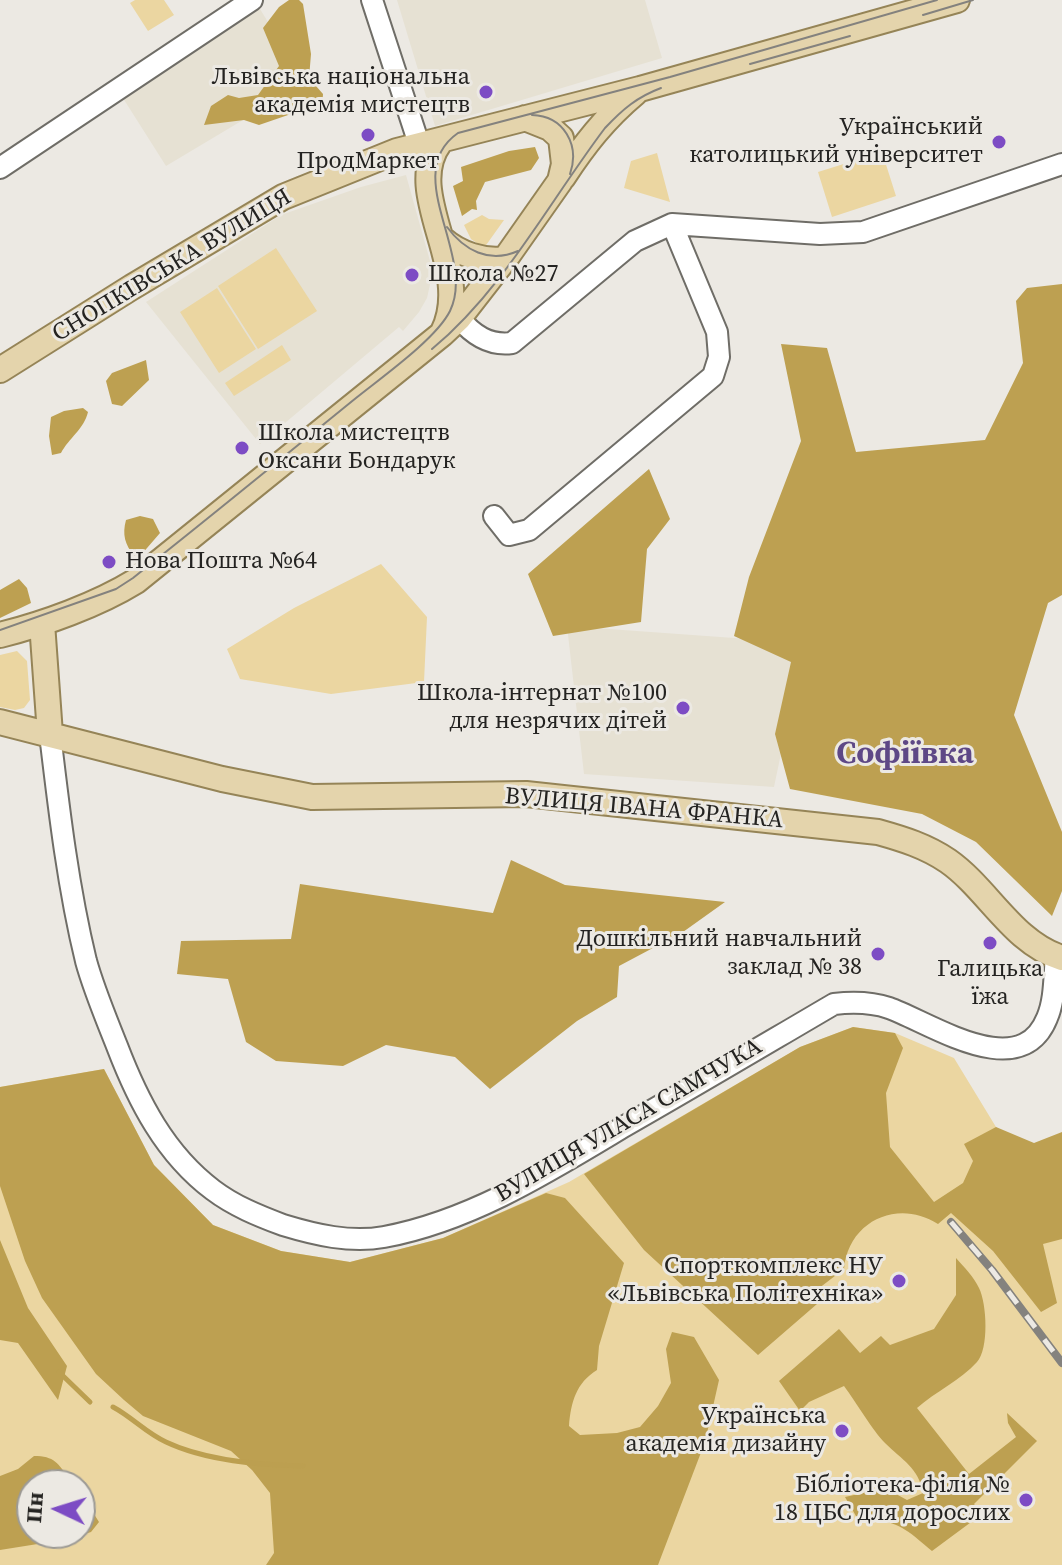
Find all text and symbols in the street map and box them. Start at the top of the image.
place label: Львівська національна академія мистецтв [211,64,470,120]
marker: Львівська національна академія мистецтв [477,83,495,101]
place label: Український католицький університет [689,114,983,170]
marker: ПродМаркет [359,126,377,144]
marker: Український католицький університет [990,133,1008,151]
place label: ПродМаркет [297,148,439,176]
street label: СНОПКІВСЬКА ВУЛИЦЯ [47,183,297,349]
place label: Школа №27 [428,261,558,289]
marker: Школа №27 [403,266,421,284]
place label: Школа мистецтв Оксани Бондарук [258,420,455,476]
marker: Школа мистецтв Оксани Бондарук [233,439,251,457]
place label: Нова Пошта №64 [125,548,317,576]
marker: Нова Пошта №64 [100,553,118,571]
place label: Школа-інтернат №100 для незрячих дітей [417,680,667,736]
marker: Школа-інтернат №100 для незрячих дітей [674,699,692,717]
district label: Софіївка [836,736,974,774]
street label: ВУЛИЦЯ ІВАНА ФРАНКА [504,782,784,836]
place label: Дошкільний навчальний заклад № 38 [576,926,862,982]
marker: Галицька їжа [981,934,999,952]
marker: Дошкільний навчальний заклад № 38 [869,945,887,963]
place label: Галицька їжа [937,956,1043,1012]
street label: ВУЛИЦЯ УЛАСА САМЧУКА [490,1033,768,1209]
place label: Спорткомплекс НУ «Львівська Політехніка» [608,1253,883,1309]
marker: Спорткомплекс НУ «Львівська Політехніка» [890,1272,908,1290]
place label: Українська академія дизайну [626,1403,826,1459]
marker: Українська академія дизайну [833,1422,851,1440]
north arrow [16,1469,96,1549]
place label: Бібліотека-філія № 18 ЦБС для дорослих [774,1472,1010,1528]
text: Пн [18,1491,50,1524]
marker: Бібліотека-філія № 18 ЦБС для дорослих [1017,1491,1035,1509]

